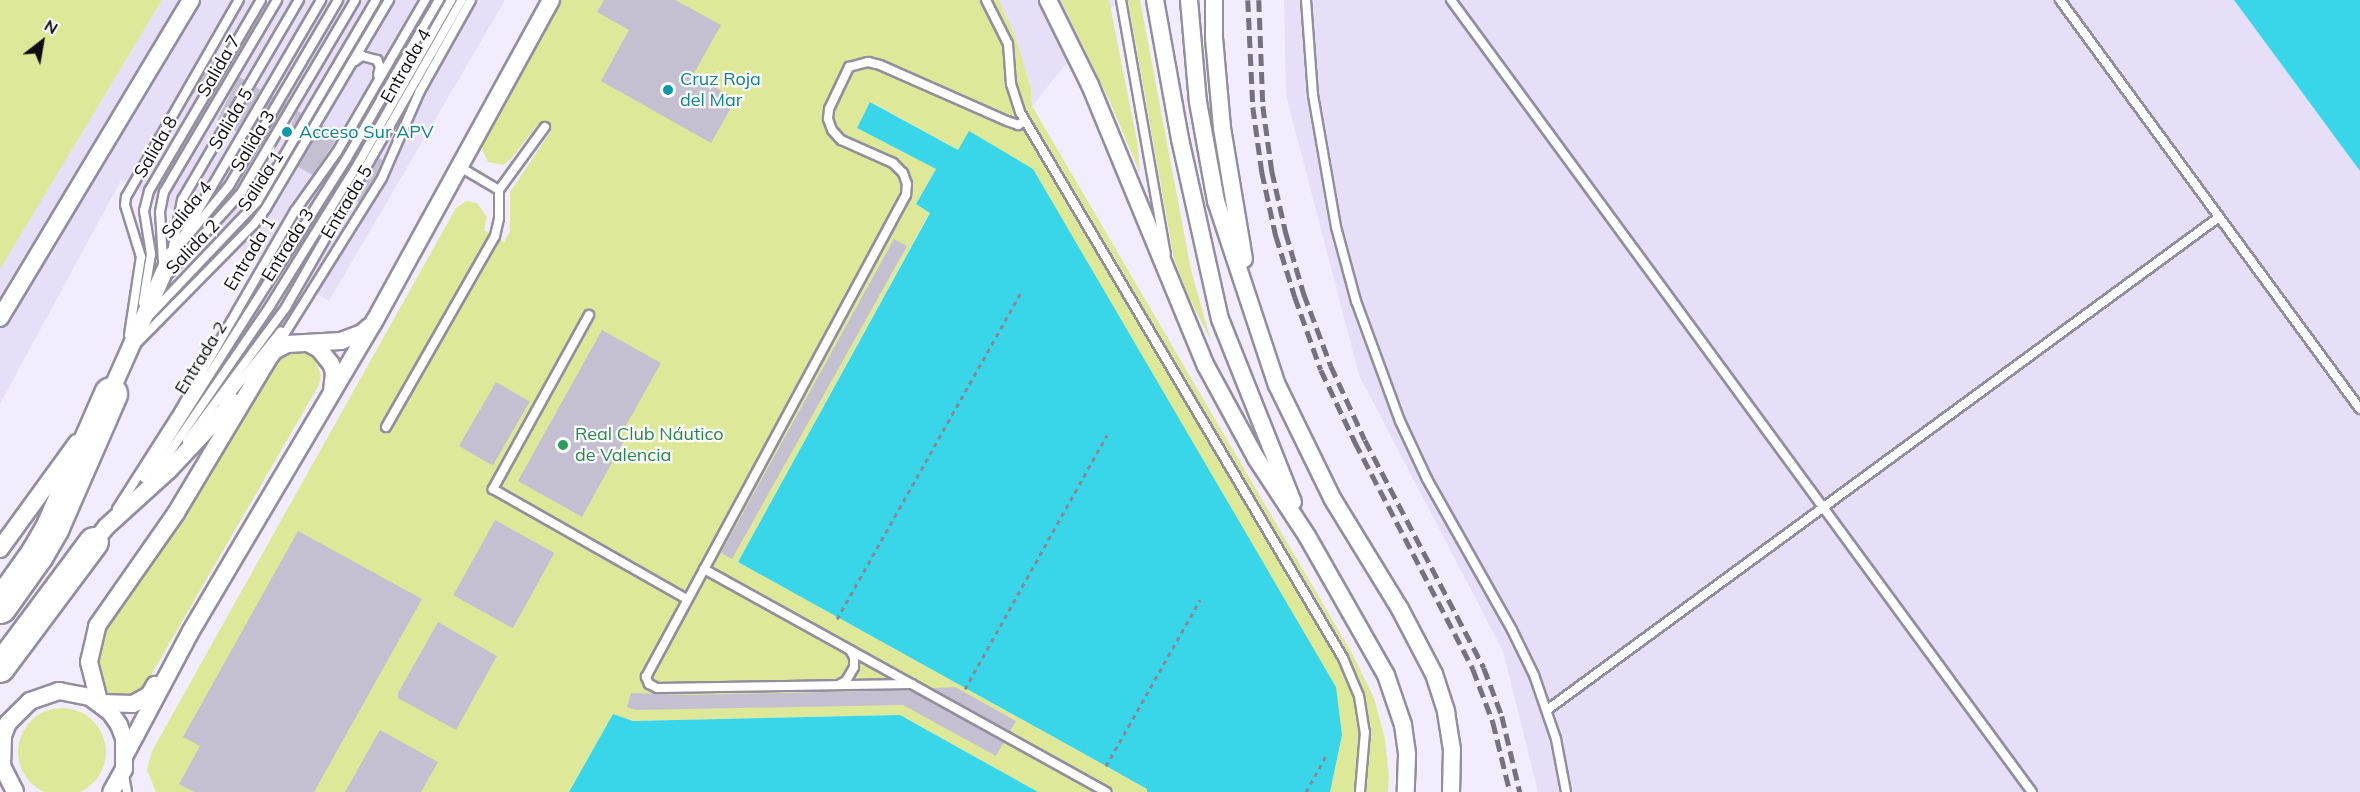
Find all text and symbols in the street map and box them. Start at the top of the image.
north arrow [12,12,72,72]
text: N [41,15,62,38]
street label: Entrada 4 [376,25,436,107]
street label: Salida 7 [193,31,245,101]
place label: Cruz Roja del Mar [680,69,761,112]
marker: Cruz Roja del Mar [661,83,675,97]
street label: Salida 5 [204,84,258,154]
street label: Salida 3 [226,106,280,176]
street label: Salida 8 [130,112,182,182]
place label: Acceso Sur APV [299,121,434,143]
marker: Acceso Sur APV [280,125,294,139]
street label: Salida 1 [234,147,288,215]
street label: Entrada 5 [317,161,377,243]
street label: Salida 4 [157,177,217,243]
street label: Entrada 3 [257,205,319,285]
street label: Entrada 1 [220,213,280,295]
street label: Salida 2 [162,215,224,279]
street label: Entrada 2 [170,318,232,398]
place label: Real Club Náutico de Valencia [575,424,724,466]
marker: Real Club Náutico de Valencia [556,438,570,452]

